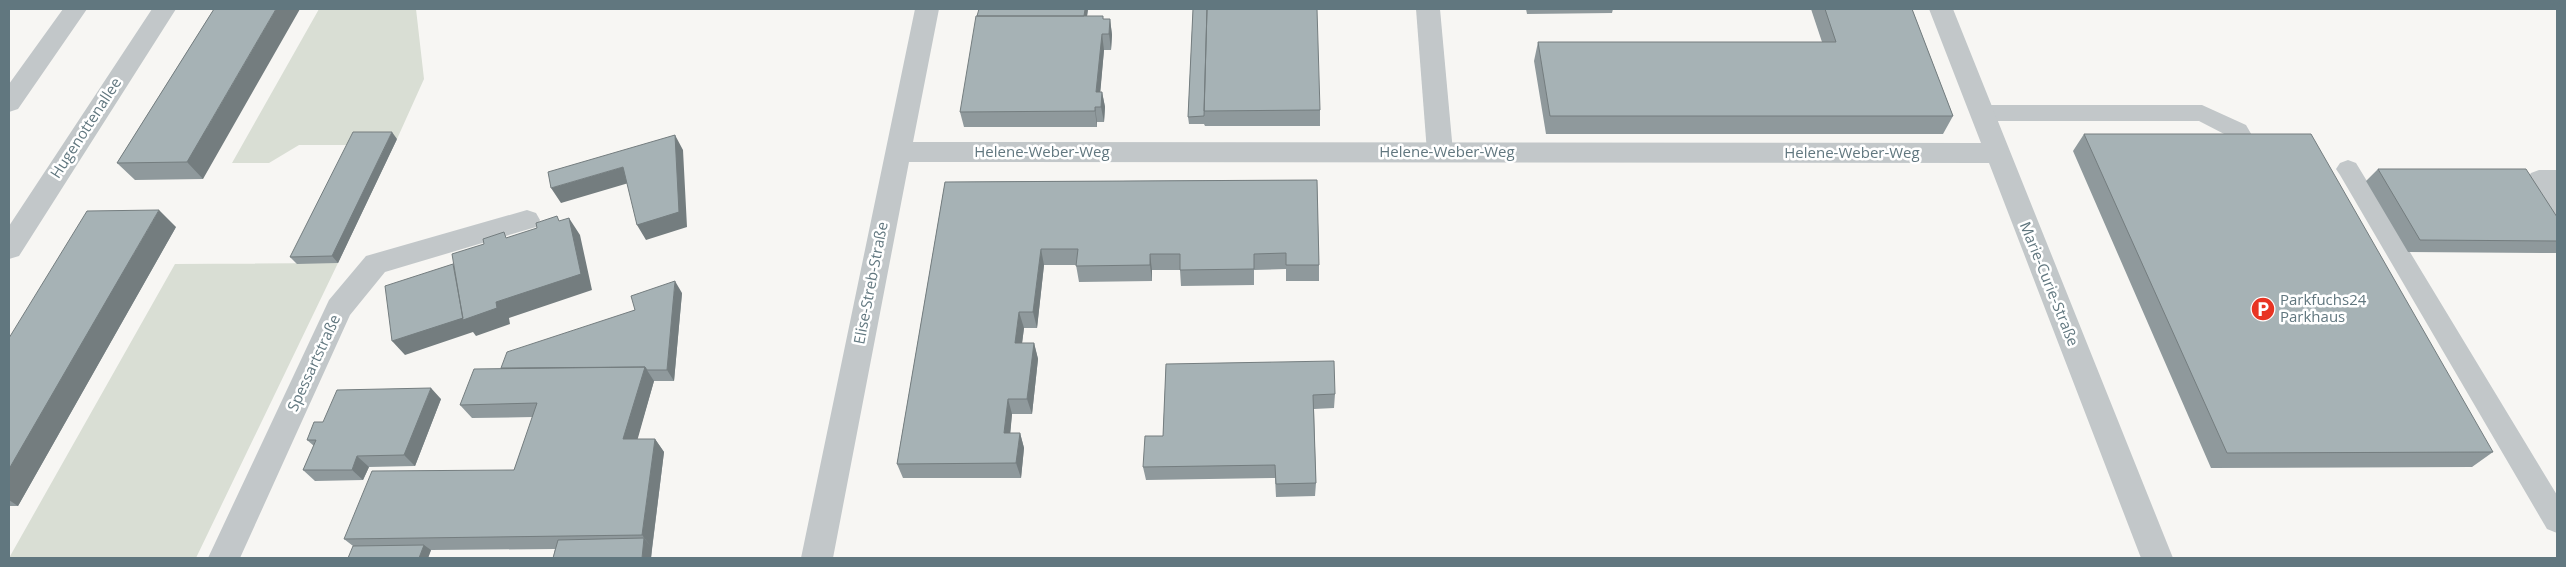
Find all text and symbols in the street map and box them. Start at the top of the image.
street label: Hugenottenallee [45,73,125,182]
street label: Helene-Weber-Weg [974,141,1110,161]
street label: Helene-Weber-Weg [1379,141,1515,161]
street label: Helene-Weber-Weg [1784,142,1920,162]
street label: Marie-Curie-Straße [2016,218,2084,349]
street label: Elise-Streb-Straße [848,220,892,346]
place label: Parkfuchs24 Parkhaus [2280,289,2367,326]
parking icon: Parkfuchs24 Parkhaus [2250,296,2276,322]
street label: Spessartstraße [282,311,344,414]

